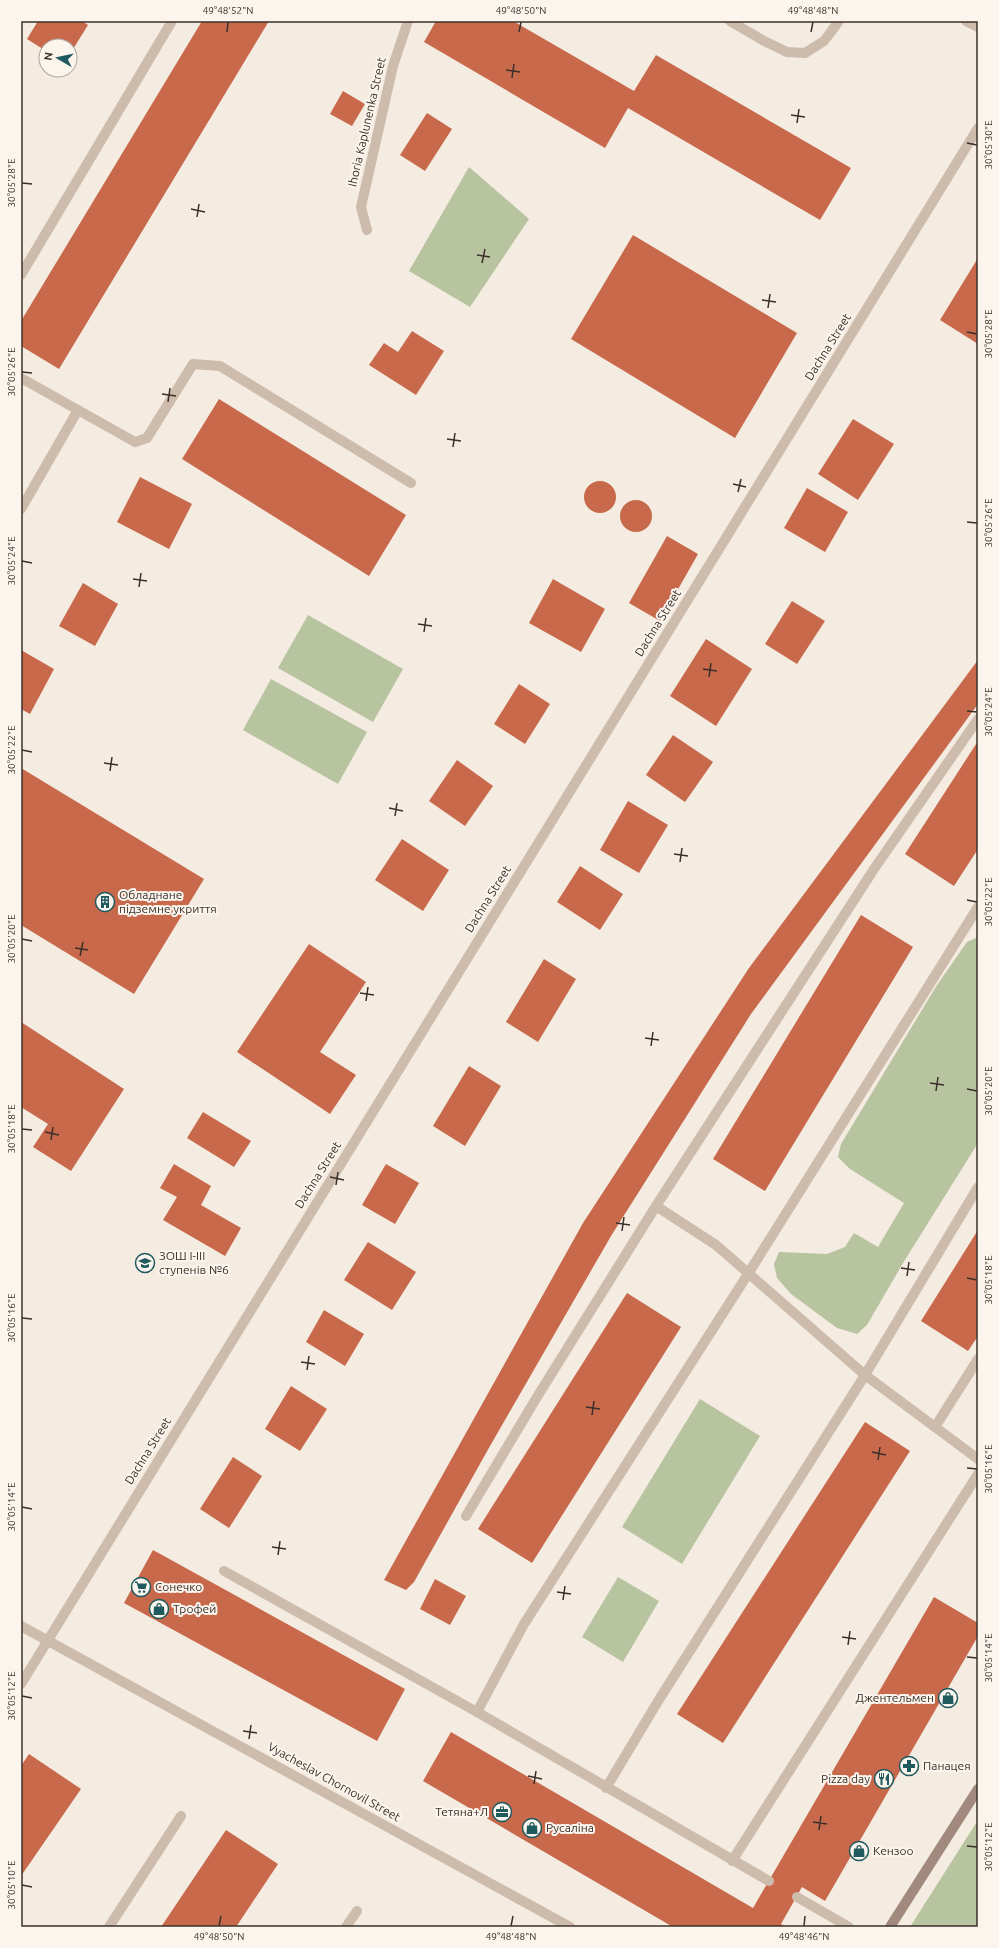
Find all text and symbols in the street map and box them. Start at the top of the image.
text: 49°48'52"N [203,5,253,16]
text: 49°48'50"N [496,5,546,16]
text: 49°48'48"N [788,5,838,16]
north arrow [38,38,78,78]
text: N [42,51,55,61]
street label: Ihoria Kaplunenka Street [345,56,388,188]
text: 30°05'30"E [983,120,994,170]
text: 30°05'28"E [6,158,17,208]
text: 30°05'28"E [983,309,994,359]
street label: Dachna Street [802,311,853,383]
text: 30°05'26"E [6,347,17,397]
text: 30°05'26"E [983,498,994,548]
text: 30°05'24"E [6,536,17,586]
street label: Dachna Street [632,587,683,659]
text: 30°05'24"E [983,687,994,737]
text: 30°05'22"E [6,725,17,775]
street label: Dachna Street [462,863,513,935]
text: 30°05'22"E [983,877,994,927]
place label: Обладнане підземне укриття [119,888,217,915]
building icon: Обладнане підземне укриття [94,891,116,913]
text: 30°05'20"E [6,914,17,964]
text: 30°05'20"E [983,1066,994,1116]
text: 30°05'18"E [6,1104,17,1154]
street label: Dachna Street [292,1139,343,1211]
place label: ЗОШ І-ІІІ ступенів №6 [159,1249,229,1276]
school or university icon: ЗОШ І-ІІІ ступенів №6 [134,1252,156,1274]
text: 30°05'18"E [983,1255,994,1305]
text: 30°05'16"E [6,1293,17,1343]
street label: Dachna Street [122,1415,173,1487]
text: 30°05'16"E [983,1444,994,1494]
text: 30°05'14"E [6,1482,17,1532]
supermarket icon: Сонечко [130,1576,152,1598]
place label: Сонечко [155,1580,202,1593]
shop icon: Трофей [148,1598,170,1620]
place label: Трофей [173,1602,216,1615]
text: 30°05'14"E [983,1633,994,1683]
text: 30°05'12"E [6,1671,17,1721]
shop icon: Джентельмен [937,1687,959,1709]
place label: Джентельмен [855,1691,934,1704]
street label: Vyacheslav Chornovil Street [266,1740,403,1824]
pharmacy icon: Панацея [898,1755,920,1777]
place label: Панацея [923,1759,971,1772]
restaurant icon: Pizza day [873,1768,895,1790]
place label: Pizza day [821,1772,870,1785]
office icon: Тетяна+Л [491,1801,513,1823]
place label: Тетяна+Л [435,1805,488,1818]
shop icon: Русаліна [521,1817,543,1839]
place label: Русаліна [546,1821,594,1834]
text: 30°05'12"E [983,1822,994,1872]
shop icon: Кензоо [848,1840,870,1862]
place label: Кензоо [873,1844,914,1857]
text: 30°05'10"E [6,1860,17,1910]
text: 49°48'50"N [194,1931,244,1942]
text: 49°48'48"N [486,1931,536,1942]
text: 49°48'46"N [779,1931,829,1942]

